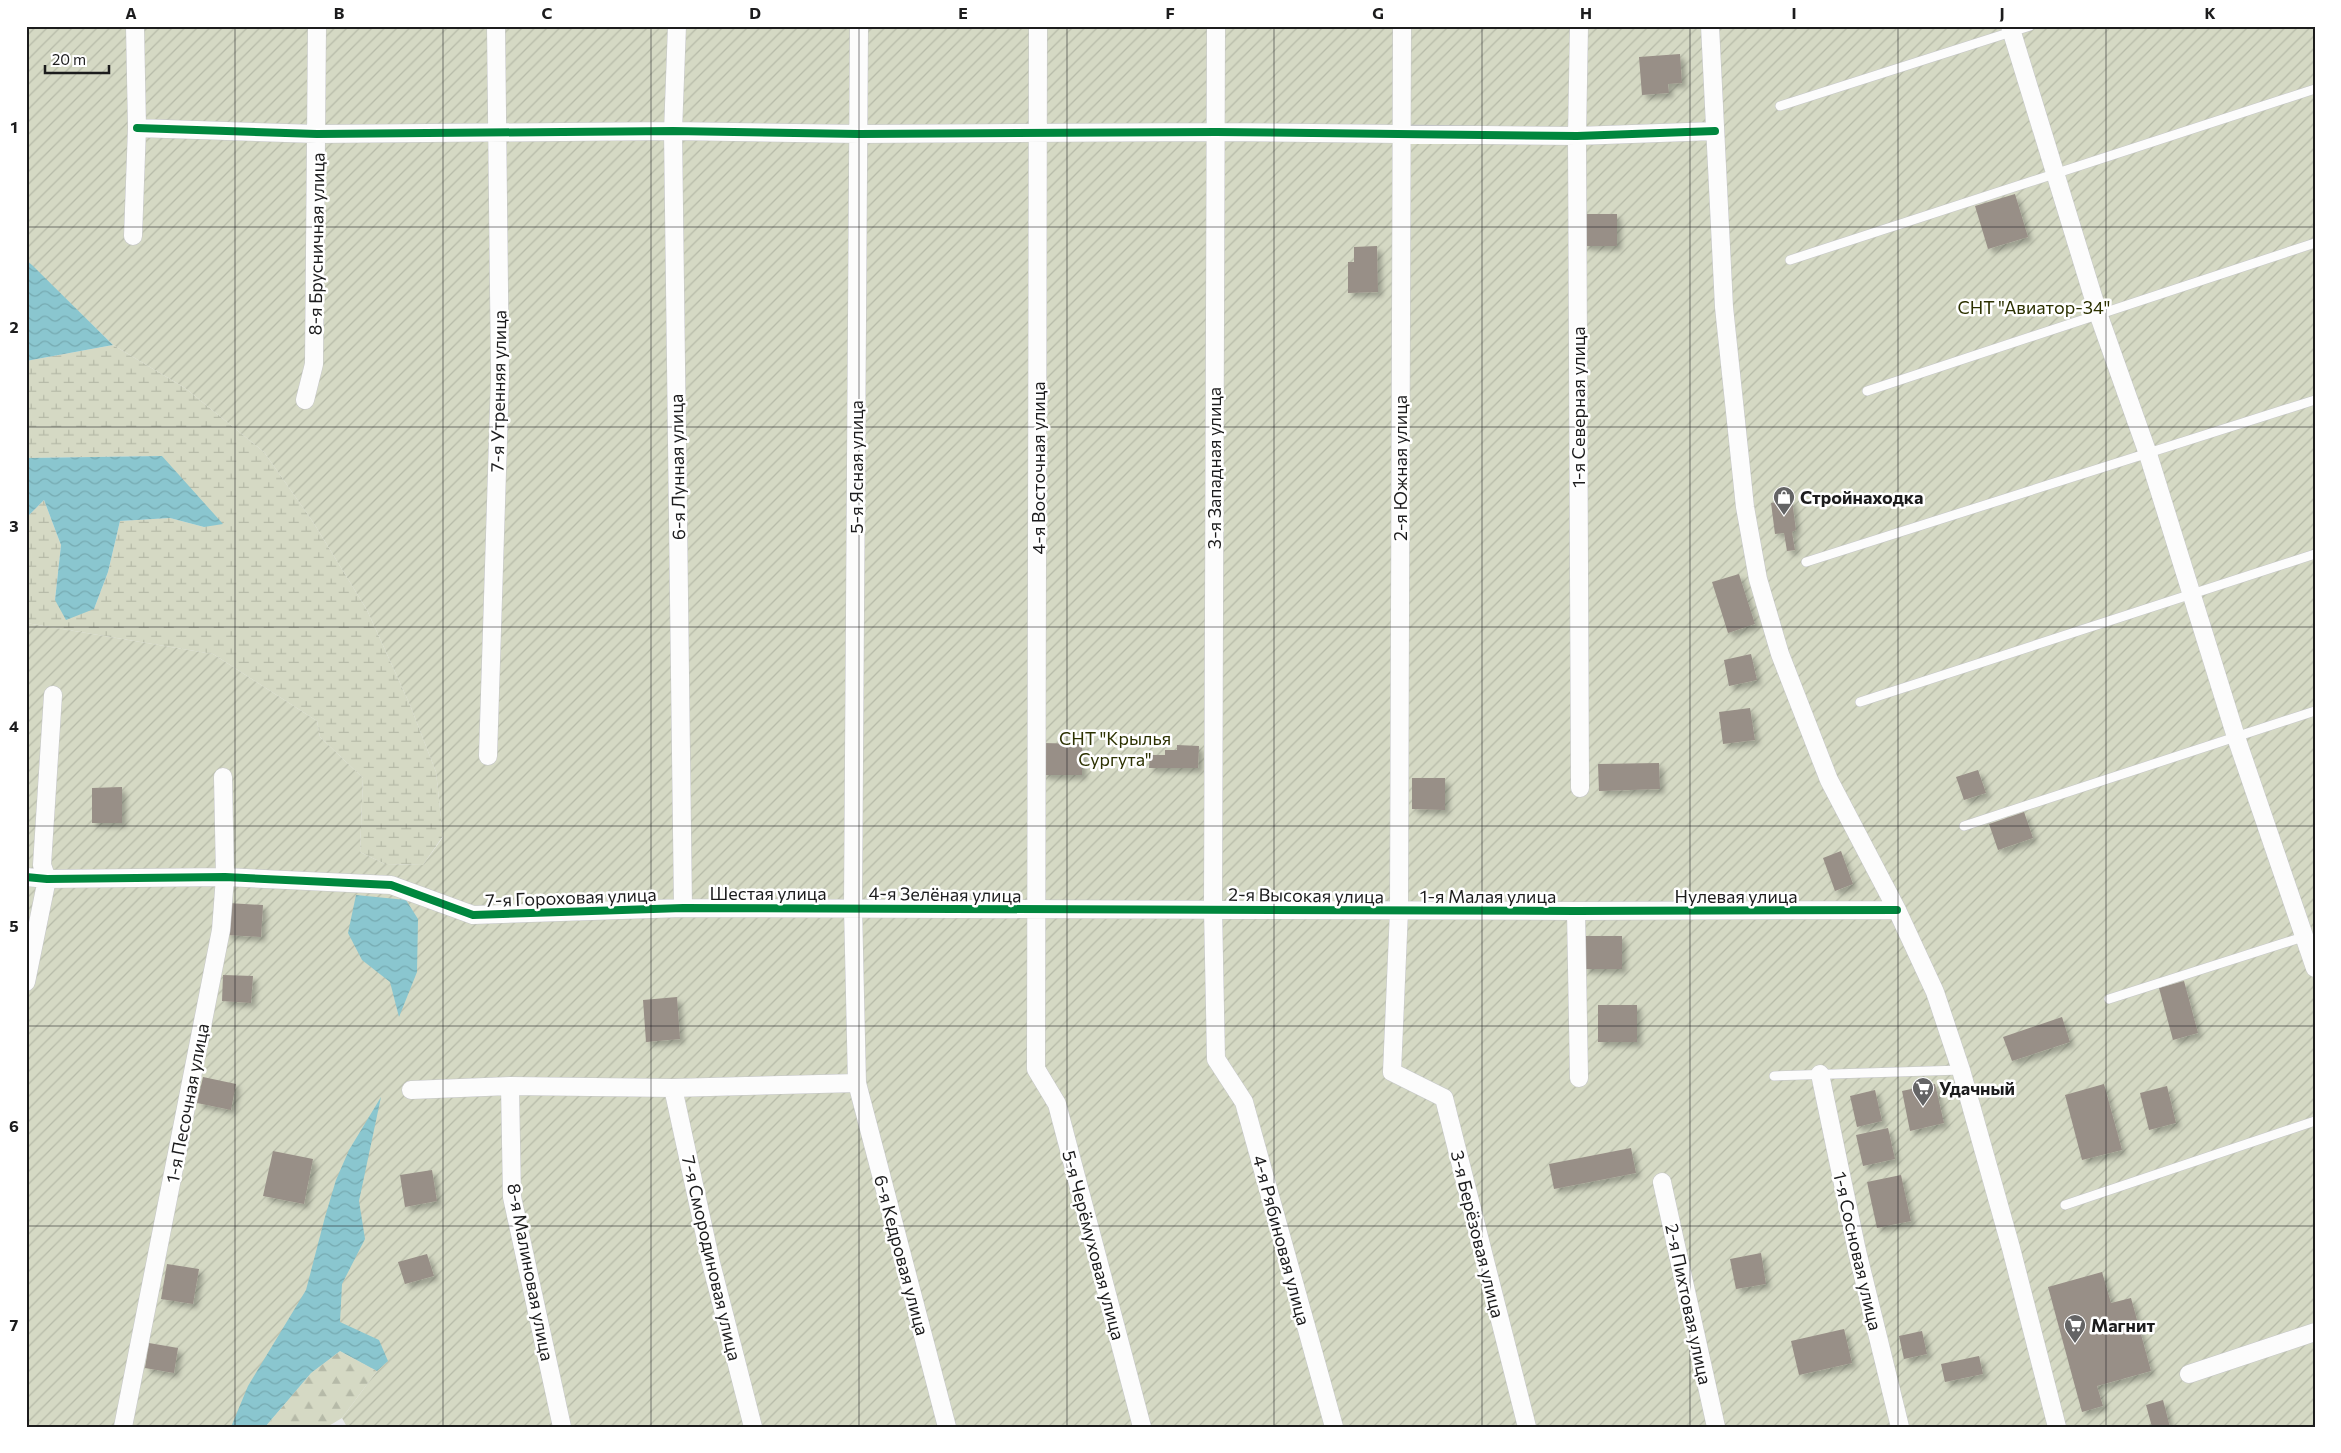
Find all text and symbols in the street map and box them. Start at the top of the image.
text: A [125,3,137,22]
text: B [334,3,345,22]
text: C [542,3,553,22]
text: D [749,3,761,22]
text: E [958,3,968,22]
text: F [1165,3,1175,22]
text: G [1372,3,1384,22]
text: H [1580,3,1592,22]
text: I [1791,3,1797,22]
text: J [1999,3,2005,22]
text: K [2204,3,2216,22]
scale bar [45,42,109,74]
text: 20 m [52,50,86,68]
text: 1 [10,117,18,136]
street label: 8-я Брусничная улица [303,152,329,336]
park label: СНТ "Авиатор-34" [1957,296,2111,318]
street label: 7-я Утренняя улица [486,310,510,472]
text: 2 [9,317,19,336]
street label: 1-я Северная улица [1567,326,1589,488]
street label: 4-я Восточная улица [1027,382,1049,554]
street label: 3-я Западная улица [1203,387,1225,549]
street label: 6-я Лунная улица [665,394,689,540]
street label: 2-я Южная улица [1389,395,1411,541]
street label: 5-я Ясная улица [845,400,867,534]
shop icon: Стройнаходка [1772,485,1796,516]
place label: Стройнаходка [1800,486,1924,508]
text: 3 [9,516,19,535]
text: 4 [9,716,19,735]
park label: CНТ "Крылья Сургута" [1059,727,1171,770]
street label: Шестая улица [709,882,827,904]
street label: 4-я Зелёная улица [868,882,1022,906]
street label: 7-я Гороховая улица [485,883,657,911]
street label: 2-я Высокая улица [1228,883,1384,907]
street label: 1-я Малая улица [1420,885,1556,907]
street label: Нулевая улица [1674,885,1798,907]
text: 5 [9,916,19,935]
street label: 1-я Песочная улица [161,1021,213,1185]
supermarket icon: Удачный [1911,1076,1935,1107]
place label: Удачный [1939,1077,2015,1099]
text: 6 [9,1116,19,1135]
street label: 5-я Черёмуховая улица [1058,1148,1130,1342]
street label: 3-я Берёзовая улица [1447,1148,1509,1320]
street label: 4-я Рябиновая улица [1249,1152,1315,1328]
street label: 7-я Смородиновая улица [678,1153,746,1363]
street label: 1-я Сосновая улица [1829,1169,1887,1333]
street label: 6-я Кедровая улица [870,1172,934,1338]
street label: 8-я Малиновая улица [503,1181,559,1363]
street label: 2-я Пихтовая улица [1661,1222,1717,1386]
supermarket icon: Магнит [2063,1313,2087,1344]
place label: Магнит [2091,1314,2155,1336]
text: 7 [10,1315,19,1334]

